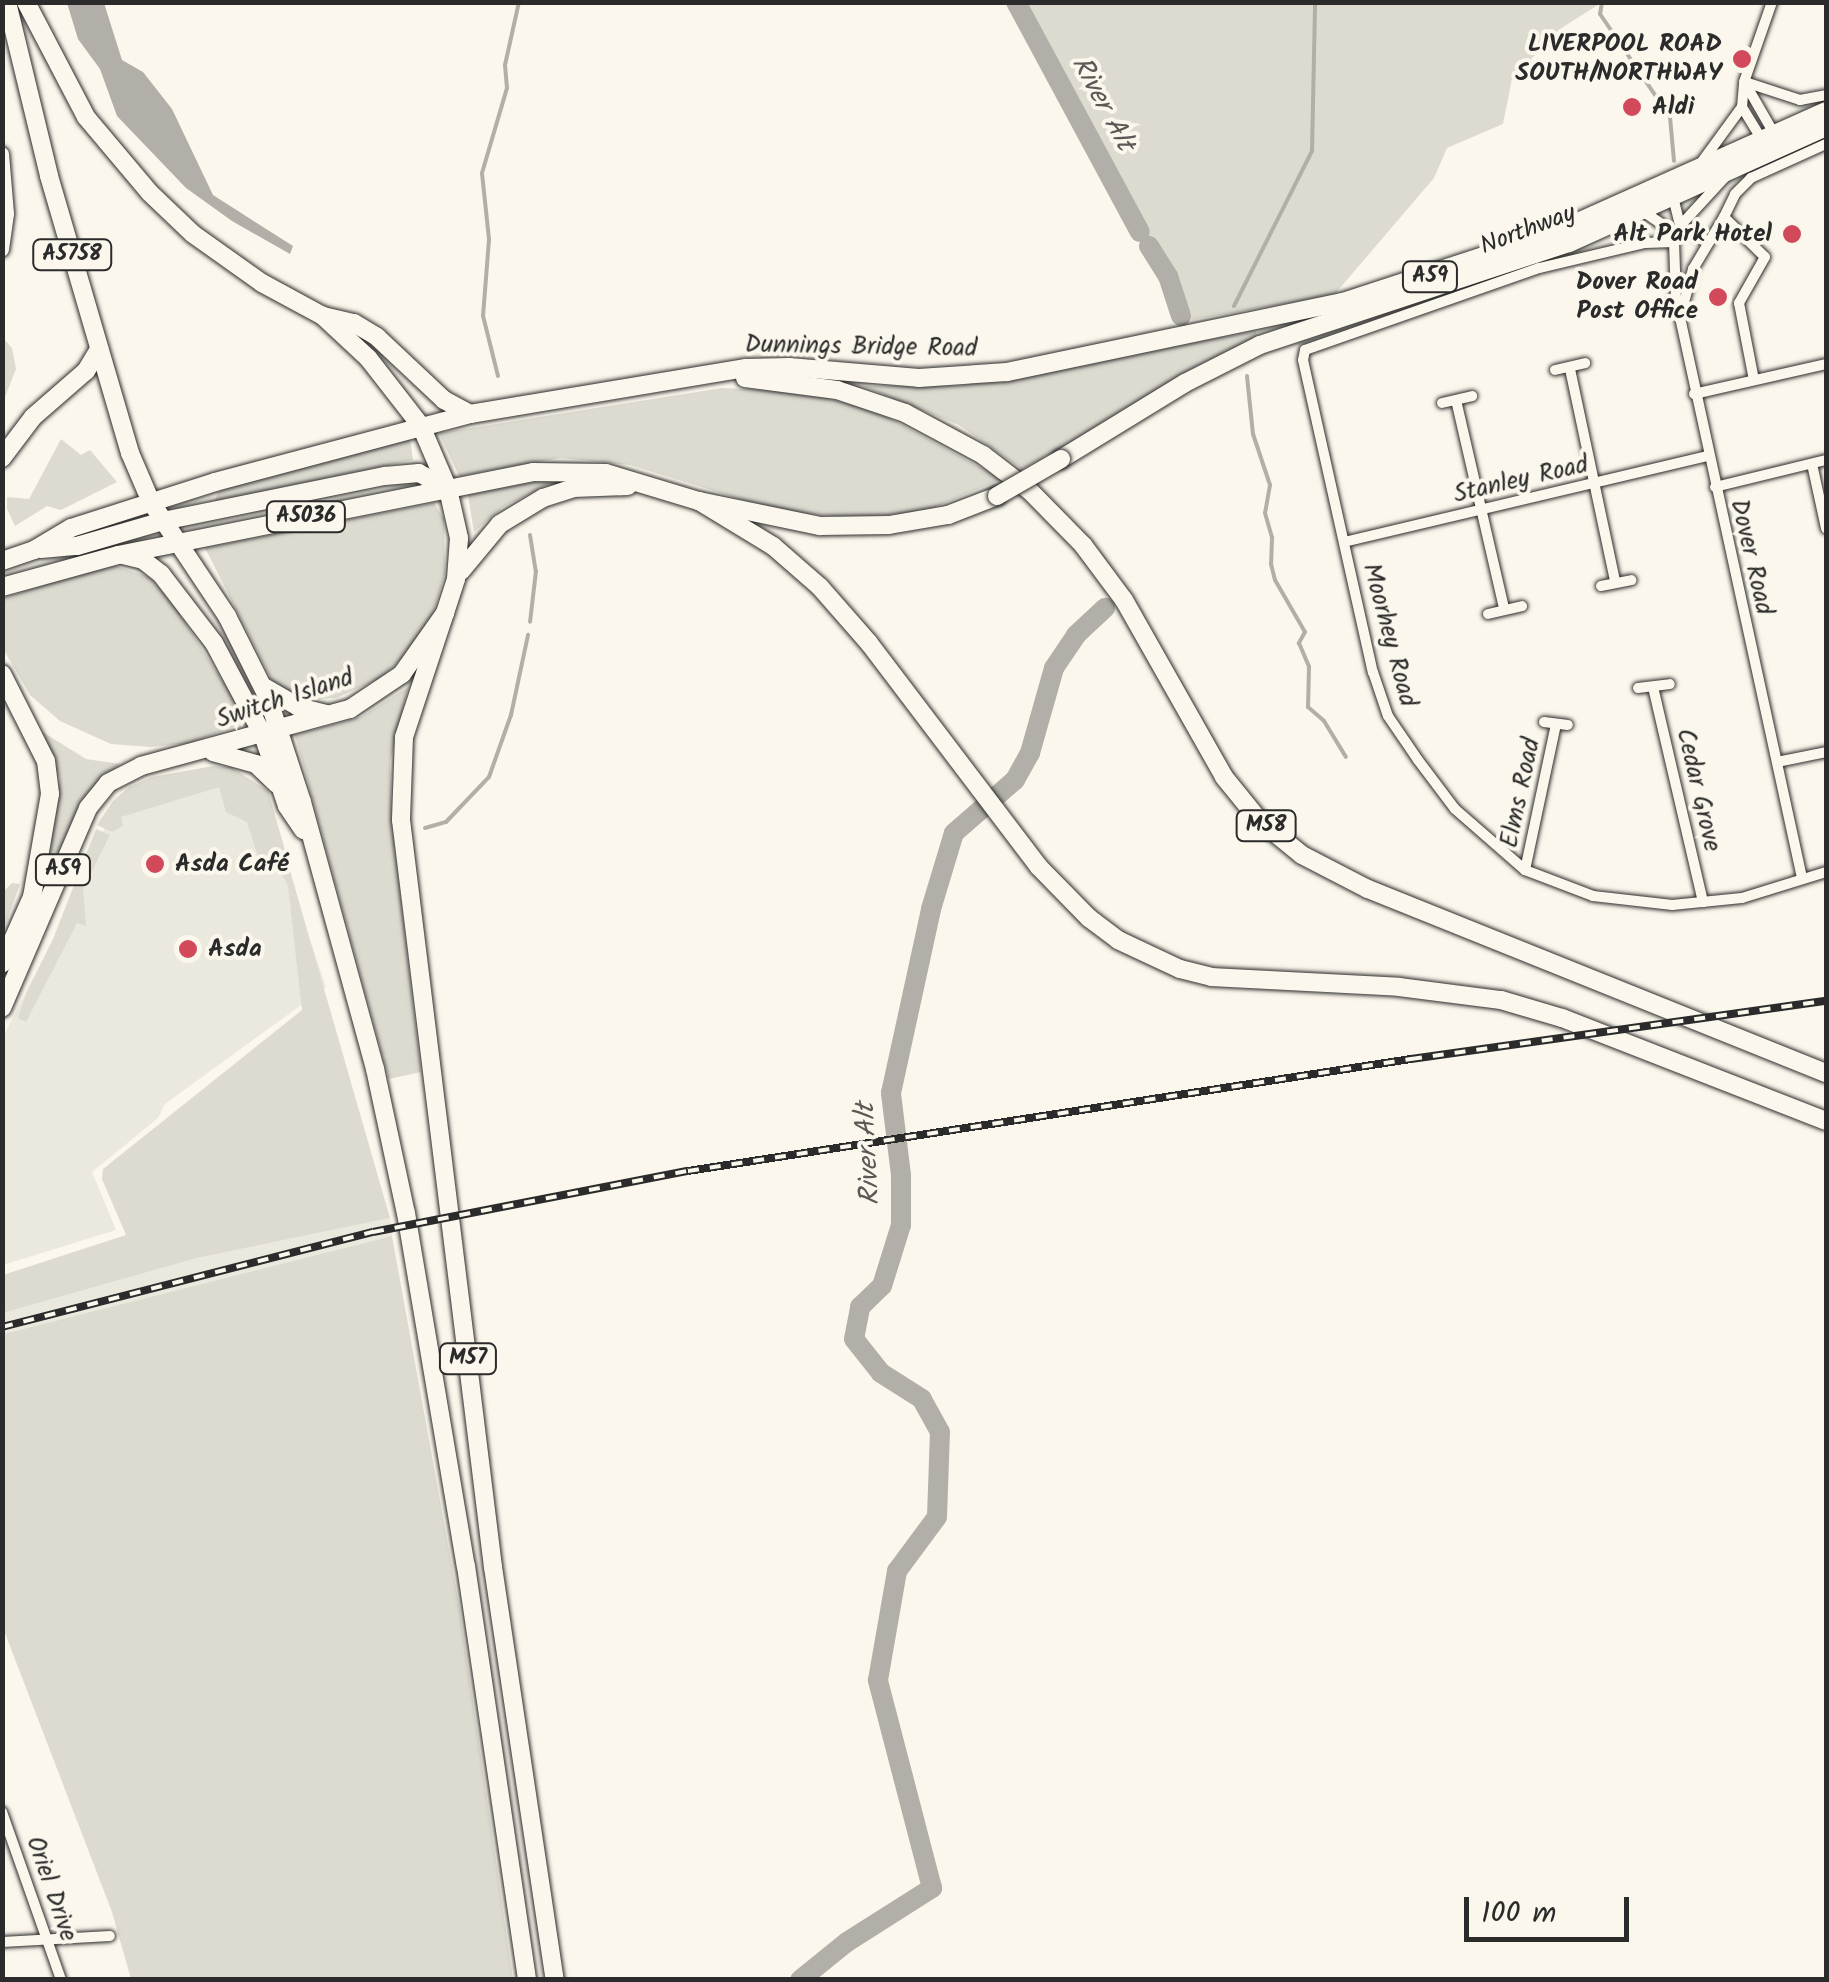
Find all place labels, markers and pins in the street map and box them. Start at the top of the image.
place label: LIVERPOOL ROAD SOUTH/NORTHWAY [1515,30,1722,89]
marker: LIVERPOOL ROAD SOUTH/NORTHWAY [1731,48,1753,70]
place label: Aldi [1652,92,1694,122]
marker: Aldi [1621,96,1643,118]
place label: Alt Park Hotel [1613,219,1772,249]
marker: Alt Park Hotel [1781,223,1803,245]
place label: Dover Road Post Office [1576,268,1698,327]
marker: Dover Road Post Office [1707,286,1729,308]
place label: Asda Café [175,849,289,879]
marker: Asda Café [144,853,166,875]
place label: Asda [208,934,262,964]
marker: Asda [177,938,199,960]

